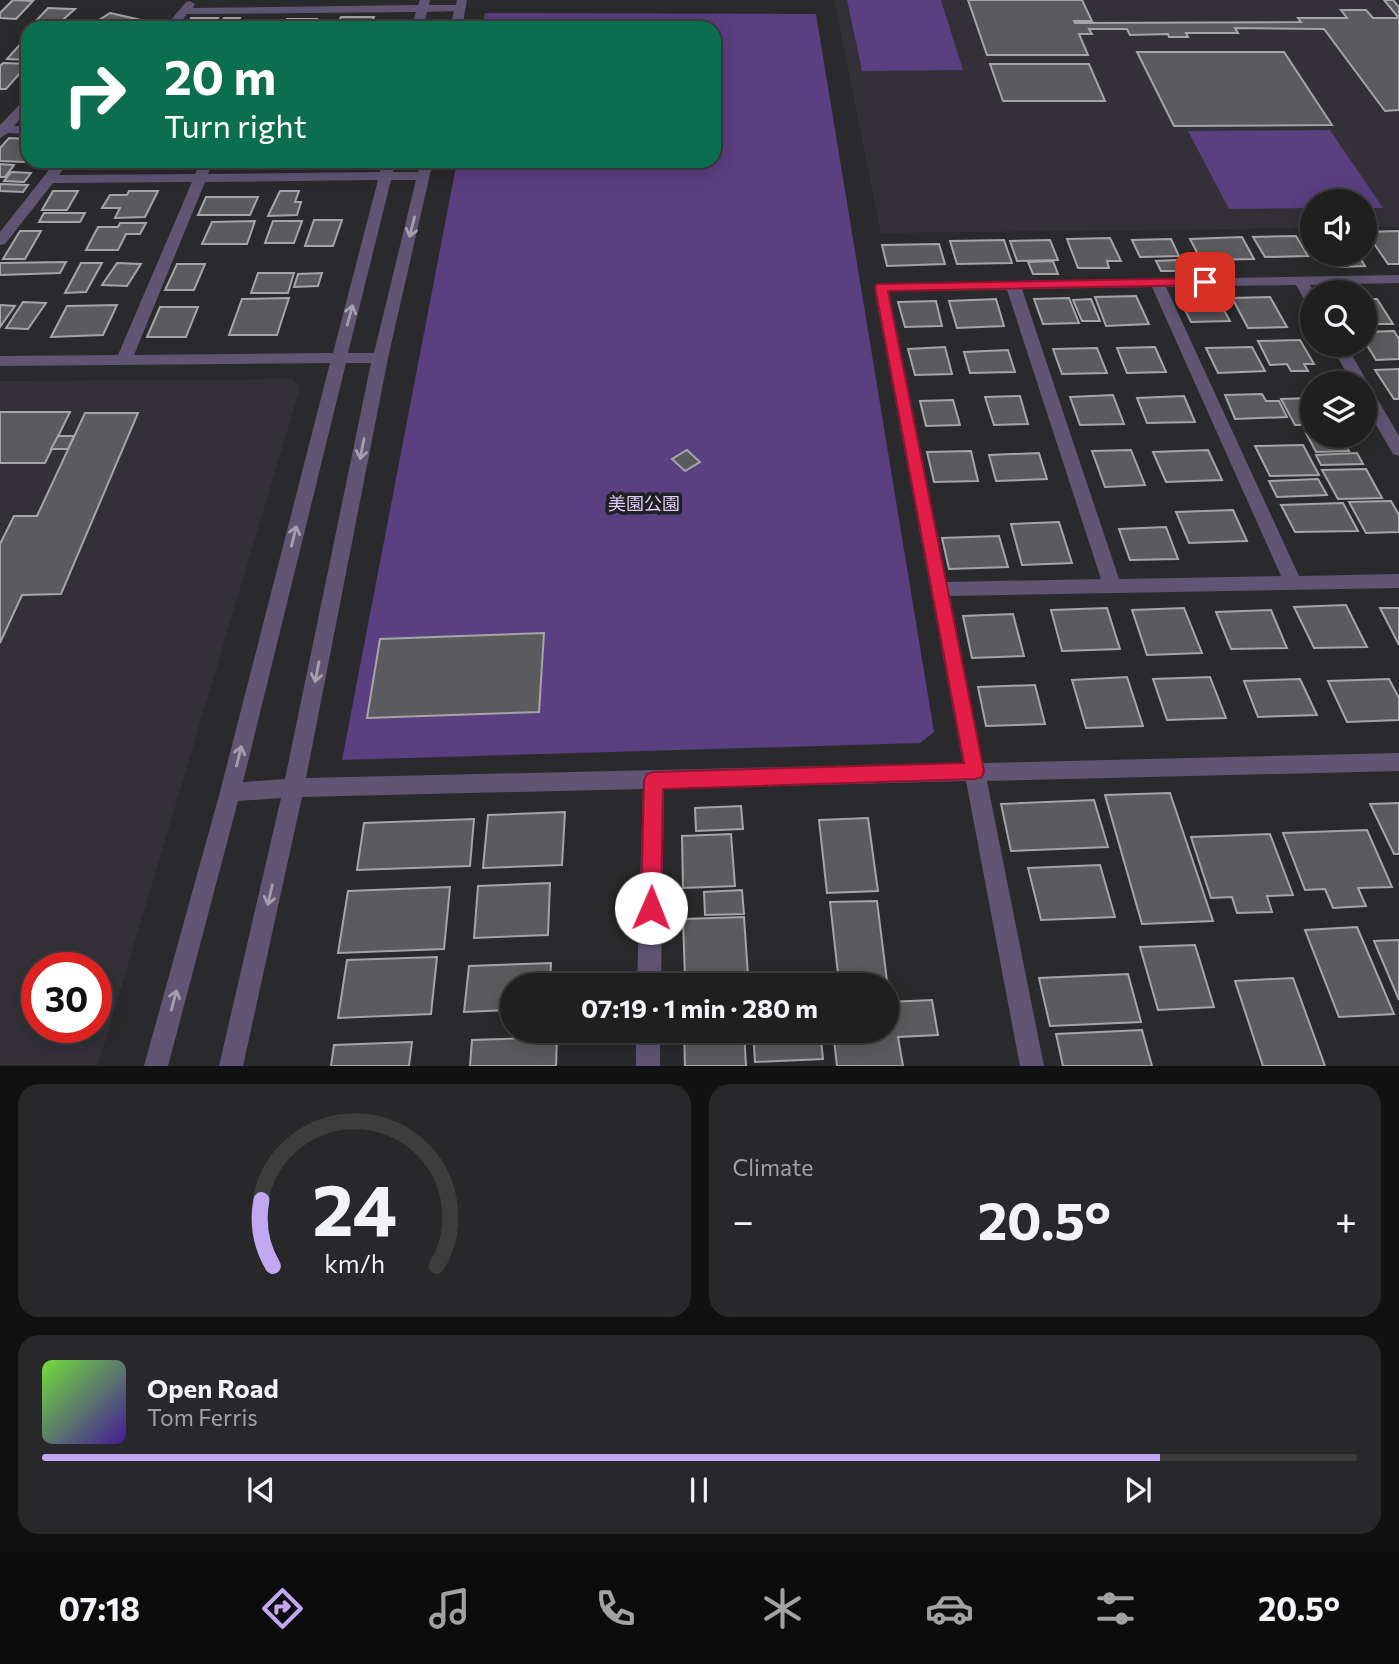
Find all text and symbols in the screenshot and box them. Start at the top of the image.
text: 20 m [164,45,276,105]
icon: right [49,49,140,140]
text: Turn right [164,105,307,145]
map controls [1300,189,1377,448]
button: sound [1300,189,1377,266]
one-way arrow [405,216,418,238]
pin [1175,252,1235,312]
icon: arrive [1186,263,1224,301]
button: search [1300,280,1377,357]
one-way arrow [344,304,357,327]
button: layers [1300,371,1377,448]
one-way arrow [354,437,368,460]
park label: 美園公園 [608,492,680,514]
one-way arrow [288,525,301,547]
one-way arrow [310,660,323,683]
one-way arrow [233,745,246,768]
position arrow [614,871,688,945]
one-way arrow [262,883,276,906]
speed limit sign: 30 [21,952,112,1043]
one-way arrow [168,989,181,1011]
text: 07:19 · 1 min · 280 m [581,992,818,1023]
text: Climate [733,1153,814,1181]
text: 24 [312,1163,397,1252]
text: 20.5° [978,1187,1111,1251]
text: − [733,1196,754,1243]
text: + [1335,1196,1357,1243]
text: km/h [324,1248,385,1278]
text: Open Road [147,1372,279,1403]
text: Tom Ferris [147,1403,258,1431]
icon: previous [242,1471,280,1509]
icon: pause [680,1471,718,1509]
icon: next [1119,1471,1157,1509]
icon: directions [258,1584,307,1633]
icon: music [425,1584,474,1633]
icon: phone [591,1584,640,1633]
icon: climate [758,1584,807,1633]
icon: car [925,1584,974,1633]
icon: filters [1091,1584,1140,1633]
text: 07:18 [59,1588,140,1628]
text: 20.5° [1258,1588,1340,1628]

